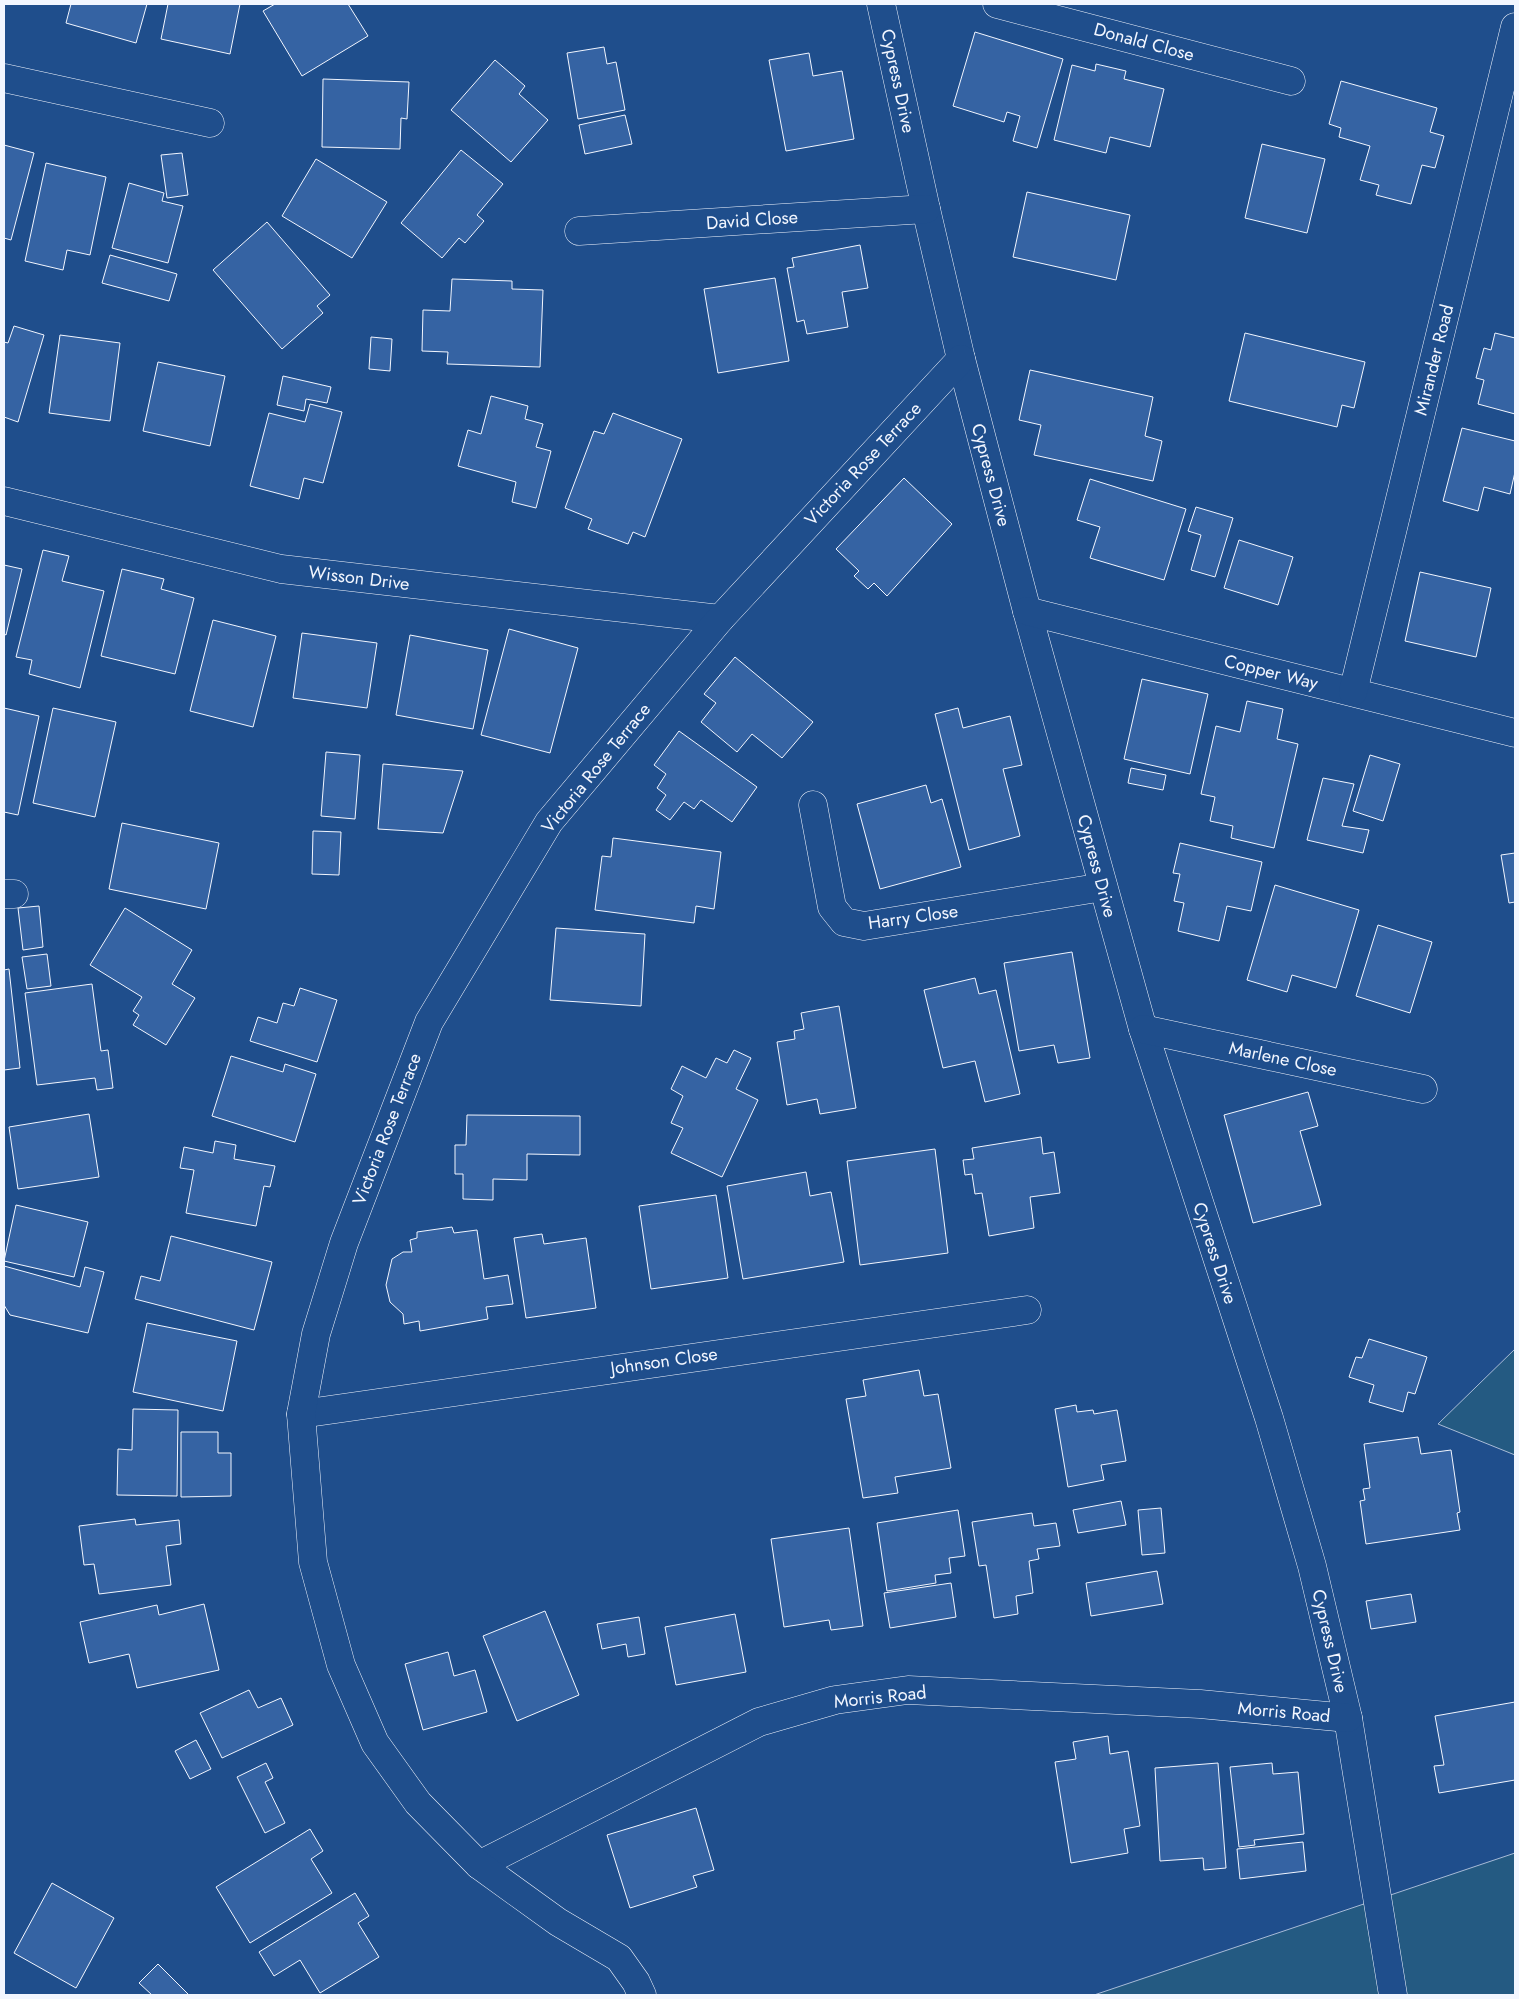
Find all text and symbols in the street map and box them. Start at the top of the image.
street label: Donald Close [1091,16,1197,68]
street label: Cypress Drive [874,27,922,135]
street label: David Close [705,204,799,236]
street label: Mirander Road [1408,302,1460,418]
street label: Victoria Rose Terrace [799,396,927,532]
street label: Cypress Drive [965,421,1017,529]
street label: Wisson Drive [307,559,411,597]
street label: Copper Way [1221,648,1321,696]
street label: Victoria Rose Terrace [535,697,657,839]
street label: Cypress Drive [1071,812,1123,920]
street label: Harry Close [866,898,960,936]
street label: Marlene Close [1227,1035,1339,1083]
street label: Victoria Rose Terrace [346,1049,428,1209]
street label: Cypress Drive [1186,1199,1244,1307]
street label: Johnson Close [607,1341,719,1382]
street label: Cypress Drive [1305,1587,1355,1695]
street label: Morris Road [832,1679,928,1715]
street label: Morris Road [1237,1695,1331,1729]

